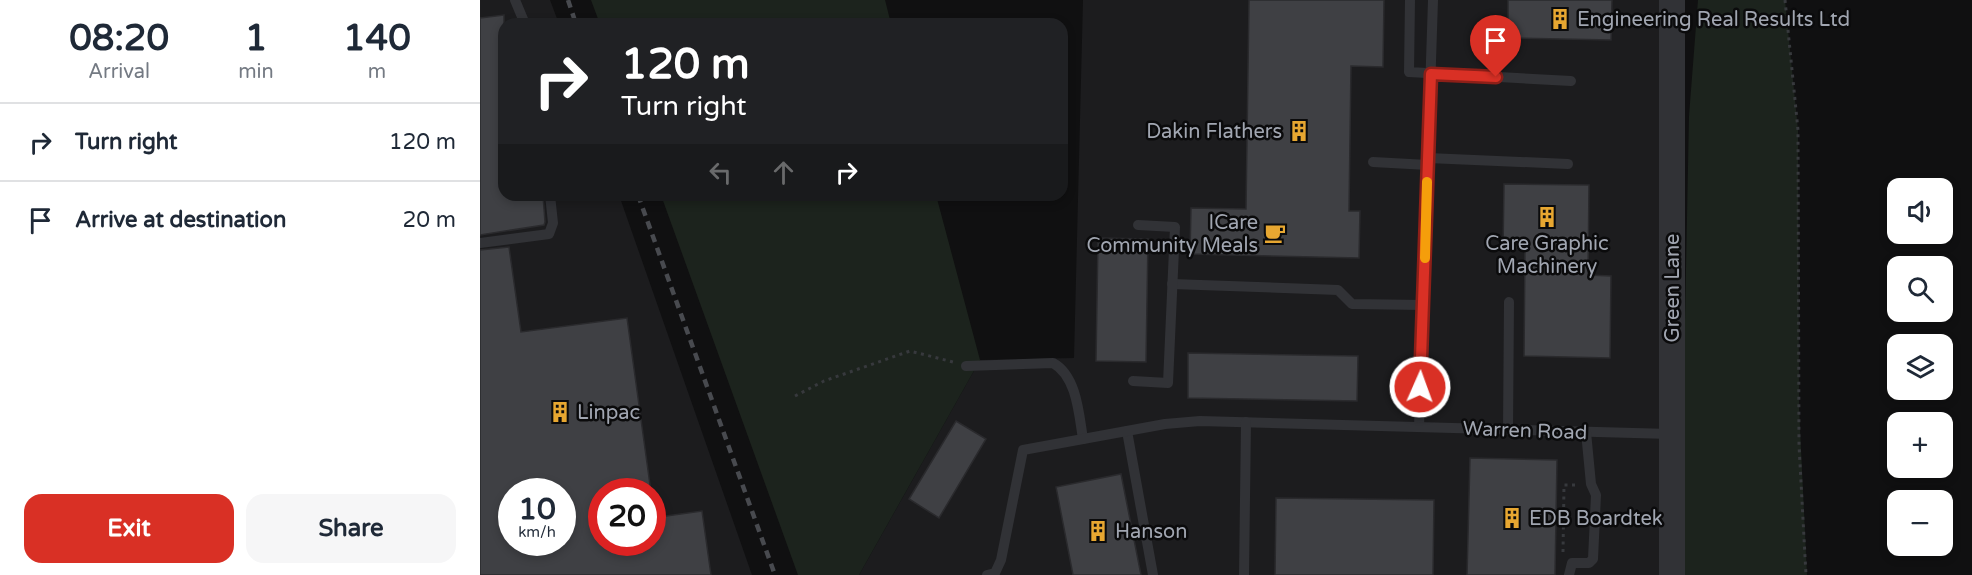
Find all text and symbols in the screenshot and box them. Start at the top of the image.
building icon: Engineering Real Results Ltd [1548,7,1572,31]
place label: Engineering Real Results Ltd [1577,8,1850,32]
pin [1470,15,1521,77]
text: 08:20 [69,17,169,60]
text: 1 [245,17,267,60]
text: 140 [343,17,411,60]
icon: arrive [1479,24,1512,57]
text: 120 m [621,39,750,90]
icon: right [522,42,600,120]
text: Arrival [88,60,150,84]
text: min [238,60,274,84]
text: m [368,60,386,84]
text: Turn right [621,90,747,123]
building icon: Dakin Flathers [1287,119,1311,143]
place label: Dakin Flathers [1146,120,1282,144]
icon: right [24,126,57,159]
text: Turn right [75,129,177,155]
text: 120 m [389,129,456,155]
icon: left [704,156,737,189]
icon: ahead [767,156,800,189]
icon: right [830,156,863,189]
map controls [1887,178,1953,556]
button: sound [1887,178,1953,244]
icon: arrive [24,204,57,237]
building icon: Care Graphic Machinery [1535,205,1559,229]
text: Arrive at destination [75,207,286,233]
text: 20 m [402,207,456,233]
place label: ICare Community Meals [1087,211,1258,258]
cafe icon: ICare Community Meals [1263,221,1287,245]
place label: Care Graphic Machinery [1485,232,1609,279]
street label: Green Lane [1661,234,1685,342]
button: search [1887,256,1953,322]
button: layers [1887,334,1953,400]
position arrow [1388,355,1452,419]
building icon: Linpac [548,400,572,424]
place label: Linpac [577,401,640,425]
button: + [1887,412,1953,478]
street label: Warren Road [1462,417,1588,445]
speed limit sign: 20 [588,478,666,556]
button: − [1887,490,1953,556]
text: 10 [518,491,556,528]
button: Exit [24,494,234,563]
button: Share [246,494,456,563]
building icon: EDB Boardtek [1500,506,1524,530]
place label: EDB Boardtek [1529,507,1663,531]
building icon: Hanson [1086,519,1110,543]
place label: Hanson [1115,520,1187,544]
text: km/h [518,523,556,541]

